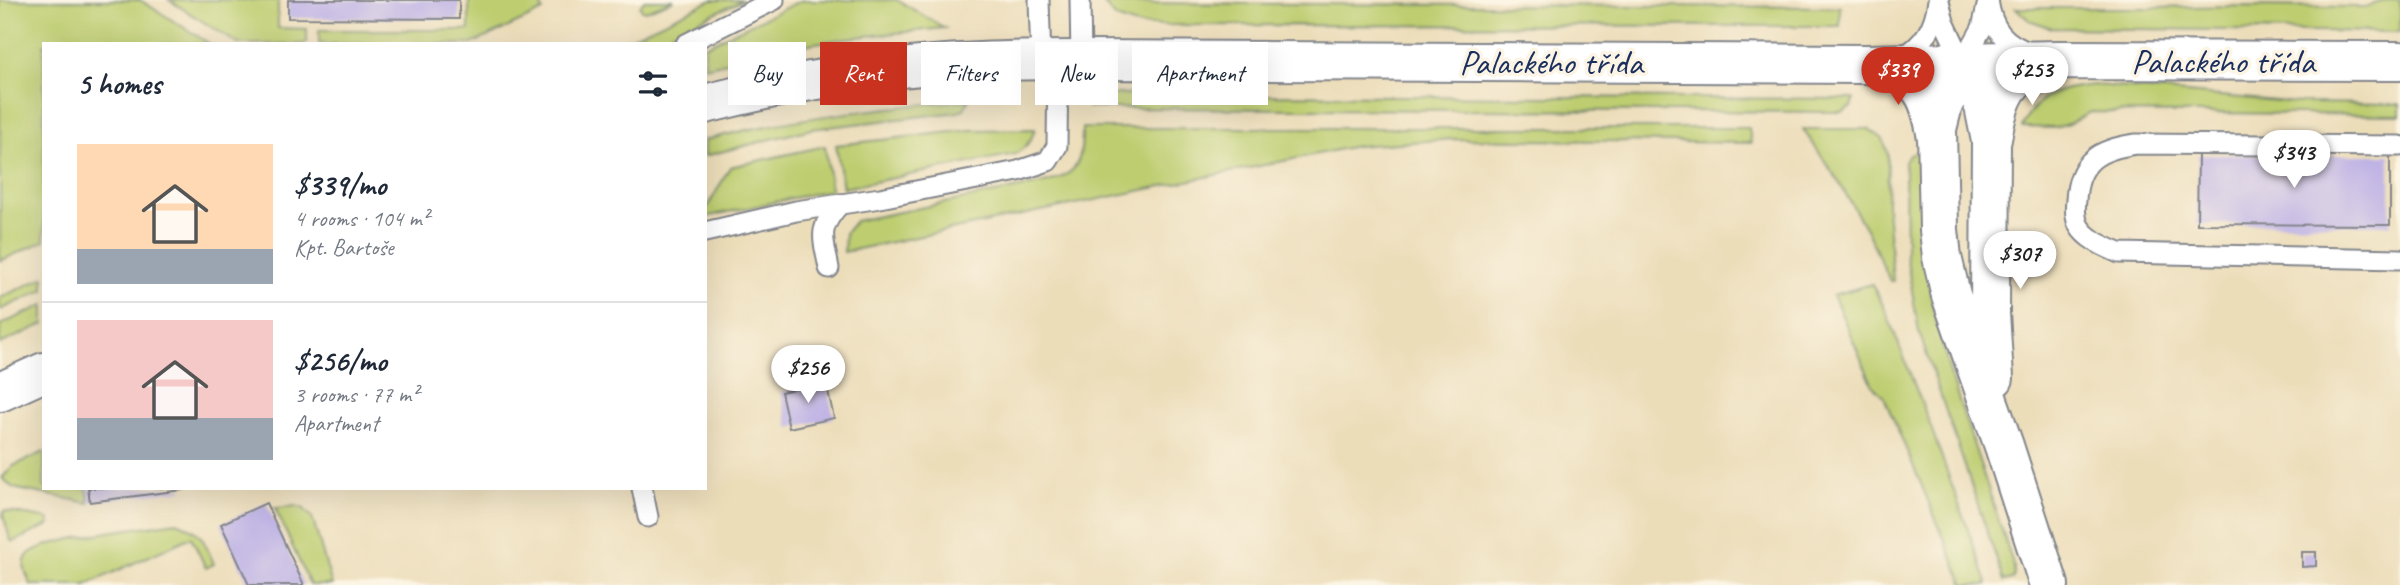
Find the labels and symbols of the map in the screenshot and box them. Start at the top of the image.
street label: Palackého třída [2131,39,2317,84]
street label: Palackého třída [1459,40,1645,85]
pin: $339 [1857,48,1939,107]
pin: $253 [1991,48,2073,107]
pin: $343 [2253,130,2335,190]
pin: $307 [1979,232,2061,291]
pin: $256 [767,346,849,405]

